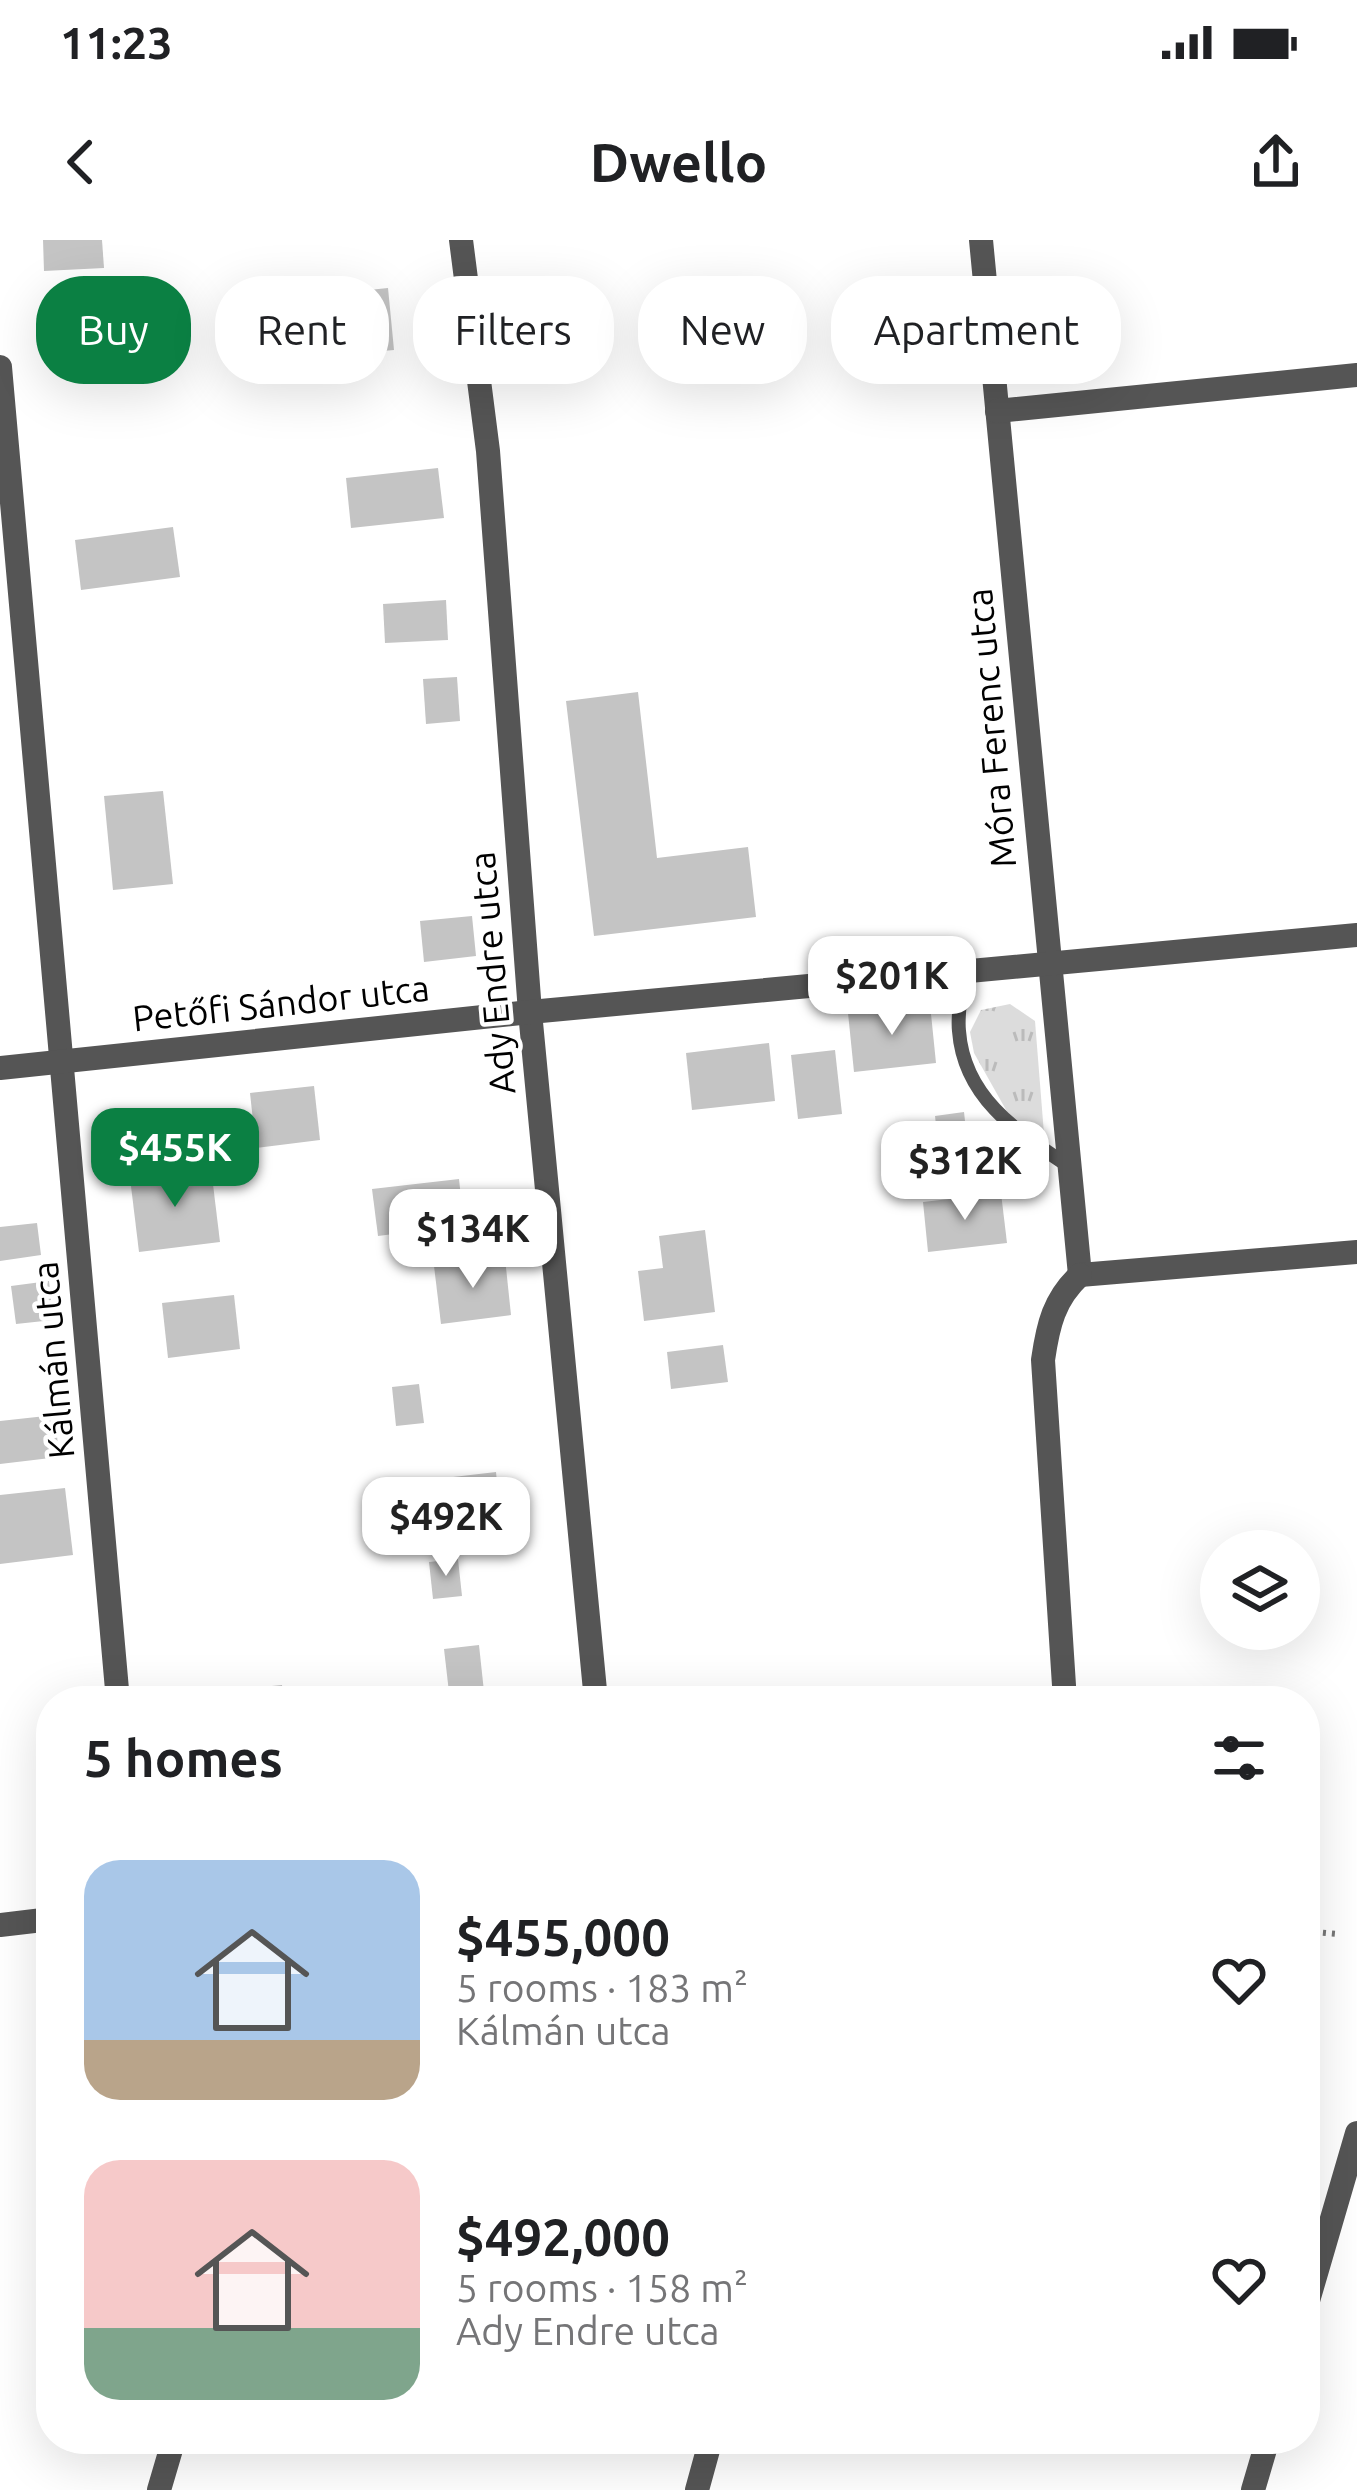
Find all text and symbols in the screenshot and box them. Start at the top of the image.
text: 11:23 [60,17,173,68]
icon: back [48,129,114,195]
icon: share [1243,129,1309,195]
text: Dwello [590,132,767,192]
chip: Buy [36,276,191,384]
chip: Rent [215,276,389,384]
chip: Filters [413,276,614,384]
chip: New [638,276,807,384]
chip: Apartment [831,276,1121,384]
street label: Móra Ferenc utca [958,587,1023,869]
street label: Ady Endre utca [460,850,523,1096]
pin: $201K [808,936,976,1038]
text: $201K [835,953,949,996]
street label: Petőfi Sándor utca [130,967,431,1038]
pin: $455K [91,1108,259,1210]
pin: $312K [881,1121,1049,1223]
text: $455K [118,1125,232,1168]
text: $312K [908,1138,1022,1181]
pin: $134K [389,1189,557,1291]
text: $134K [416,1206,530,1249]
street label: Kálmán utca [23,1260,82,1460]
pin: $492K [362,1477,530,1579]
text: $492K [389,1494,503,1537]
map controls [1200,1530,1320,1650]
button: layers [1200,1530,1320,1650]
icon: filters [1206,1725,1272,1791]
text: 5 homes [84,1729,283,1787]
icon: home [180,1908,324,2052]
text: $455,000 [456,1908,670,1966]
icon: heart [1206,1947,1272,2013]
text: 5 rooms · 183 m² [456,1966,748,2009]
text: Kálmán utca [456,2009,670,2052]
icon: home [180,2208,324,2352]
text: $492,000 [456,2208,670,2266]
icon: heart [1206,2247,1272,2313]
text: 5 rooms · 158 m² [456,2266,748,2309]
text: Ady Endre utca [456,2309,720,2352]

